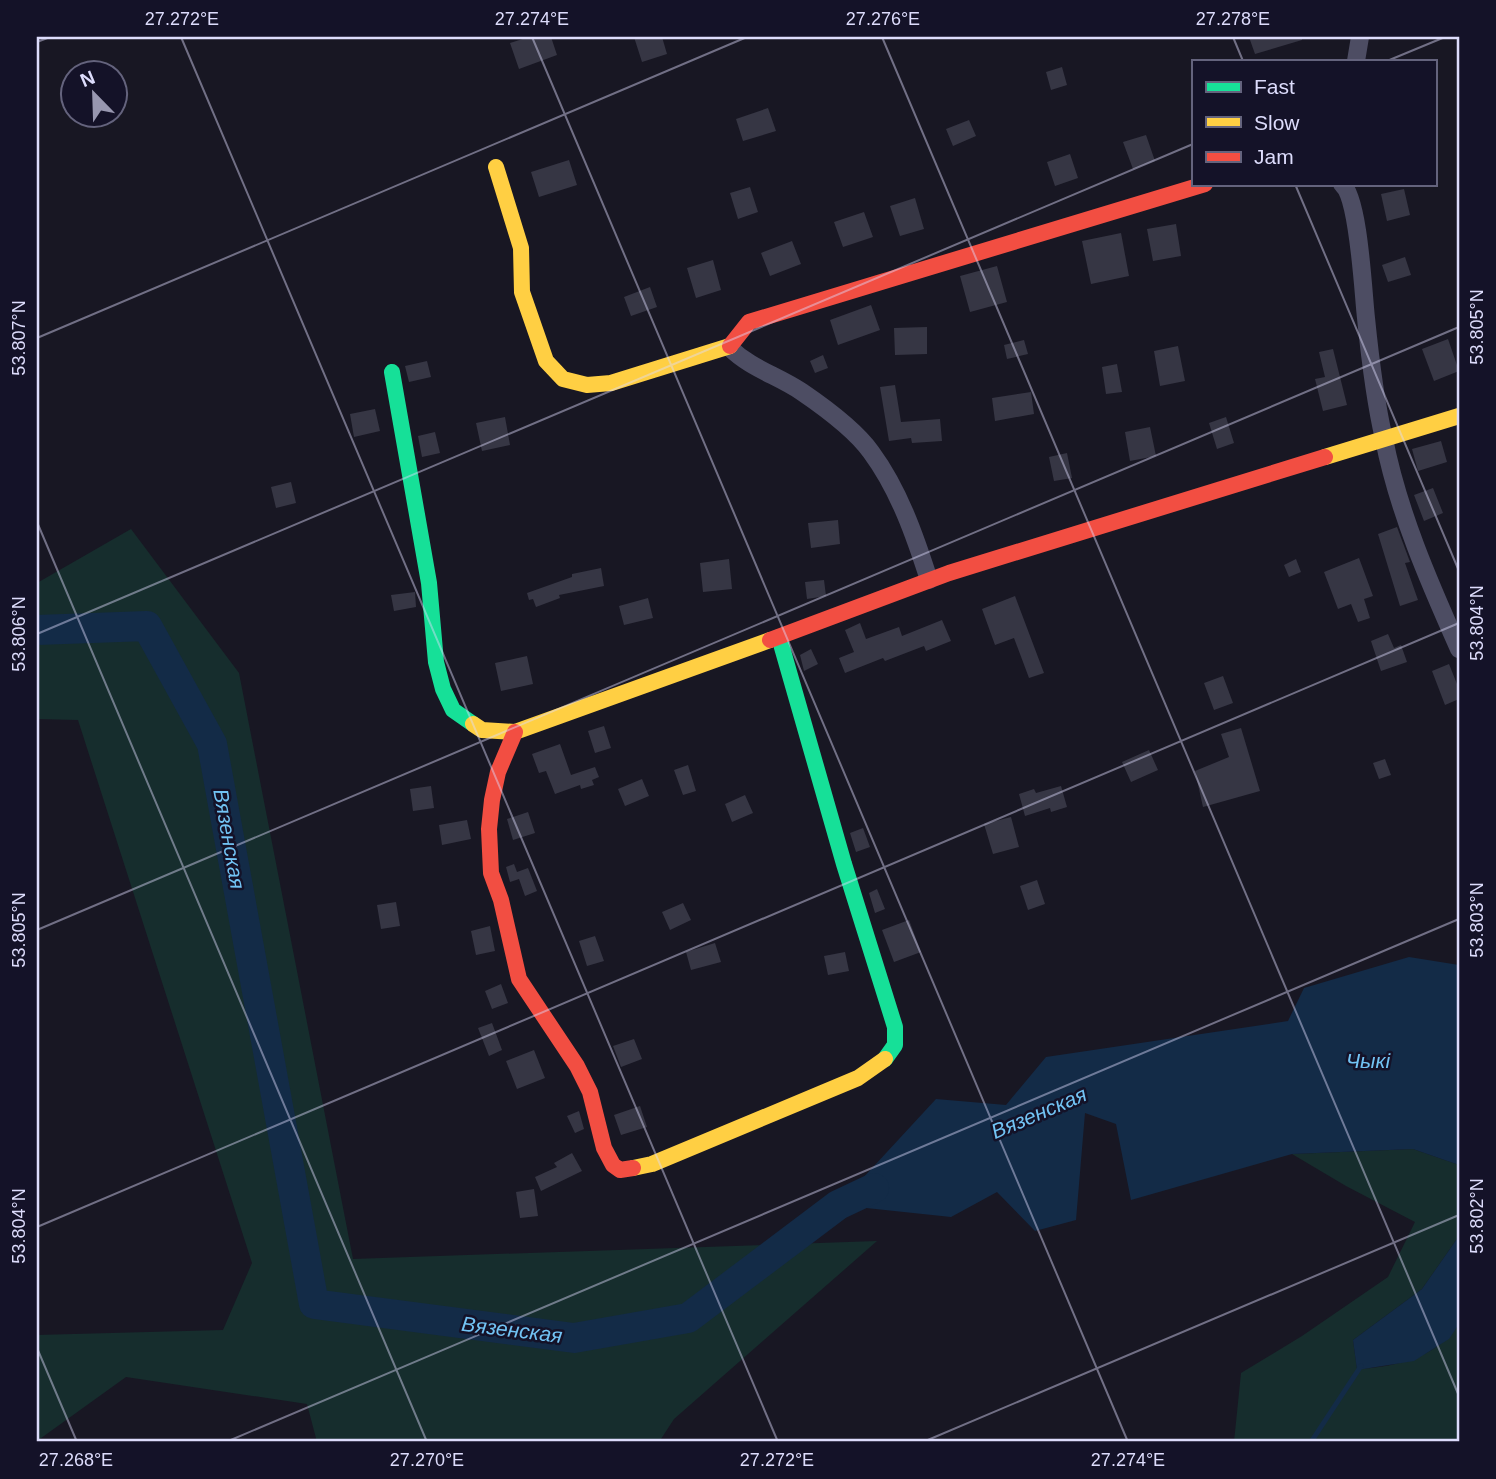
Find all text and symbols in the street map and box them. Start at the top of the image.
text: 27.272°E [145,9,219,29]
text: 27.274°E [495,9,569,29]
text: 27.276°E [846,9,920,29]
text: 27.278°E [1196,9,1270,29]
north arrow [60,60,130,130]
legend [1192,60,1436,186]
text: N [77,66,98,91]
text: Fast [1254,75,1295,98]
text: Slow [1254,111,1300,134]
text: Jam [1254,145,1294,168]
text: 53.805°N [1467,289,1487,365]
text: 53.807°N [9,300,29,376]
text: 53.804°N [1467,585,1487,661]
text: 53.806°N [9,596,29,672]
water label: Вязенская [209,787,250,891]
text: 53.803°N [1467,882,1487,958]
text: 53.805°N [9,892,29,968]
water label: Чыкі [1346,1049,1391,1072]
water label: Вязенская [988,1082,1090,1143]
text: 53.802°N [1467,1178,1487,1254]
text: 53.804°N [9,1188,29,1264]
water label: Вязенская [460,1312,564,1347]
text: 27.268°E [39,1450,113,1470]
text: 27.270°E [390,1450,464,1470]
text: 27.272°E [740,1450,814,1470]
text: 27.274°E [1091,1450,1165,1470]

